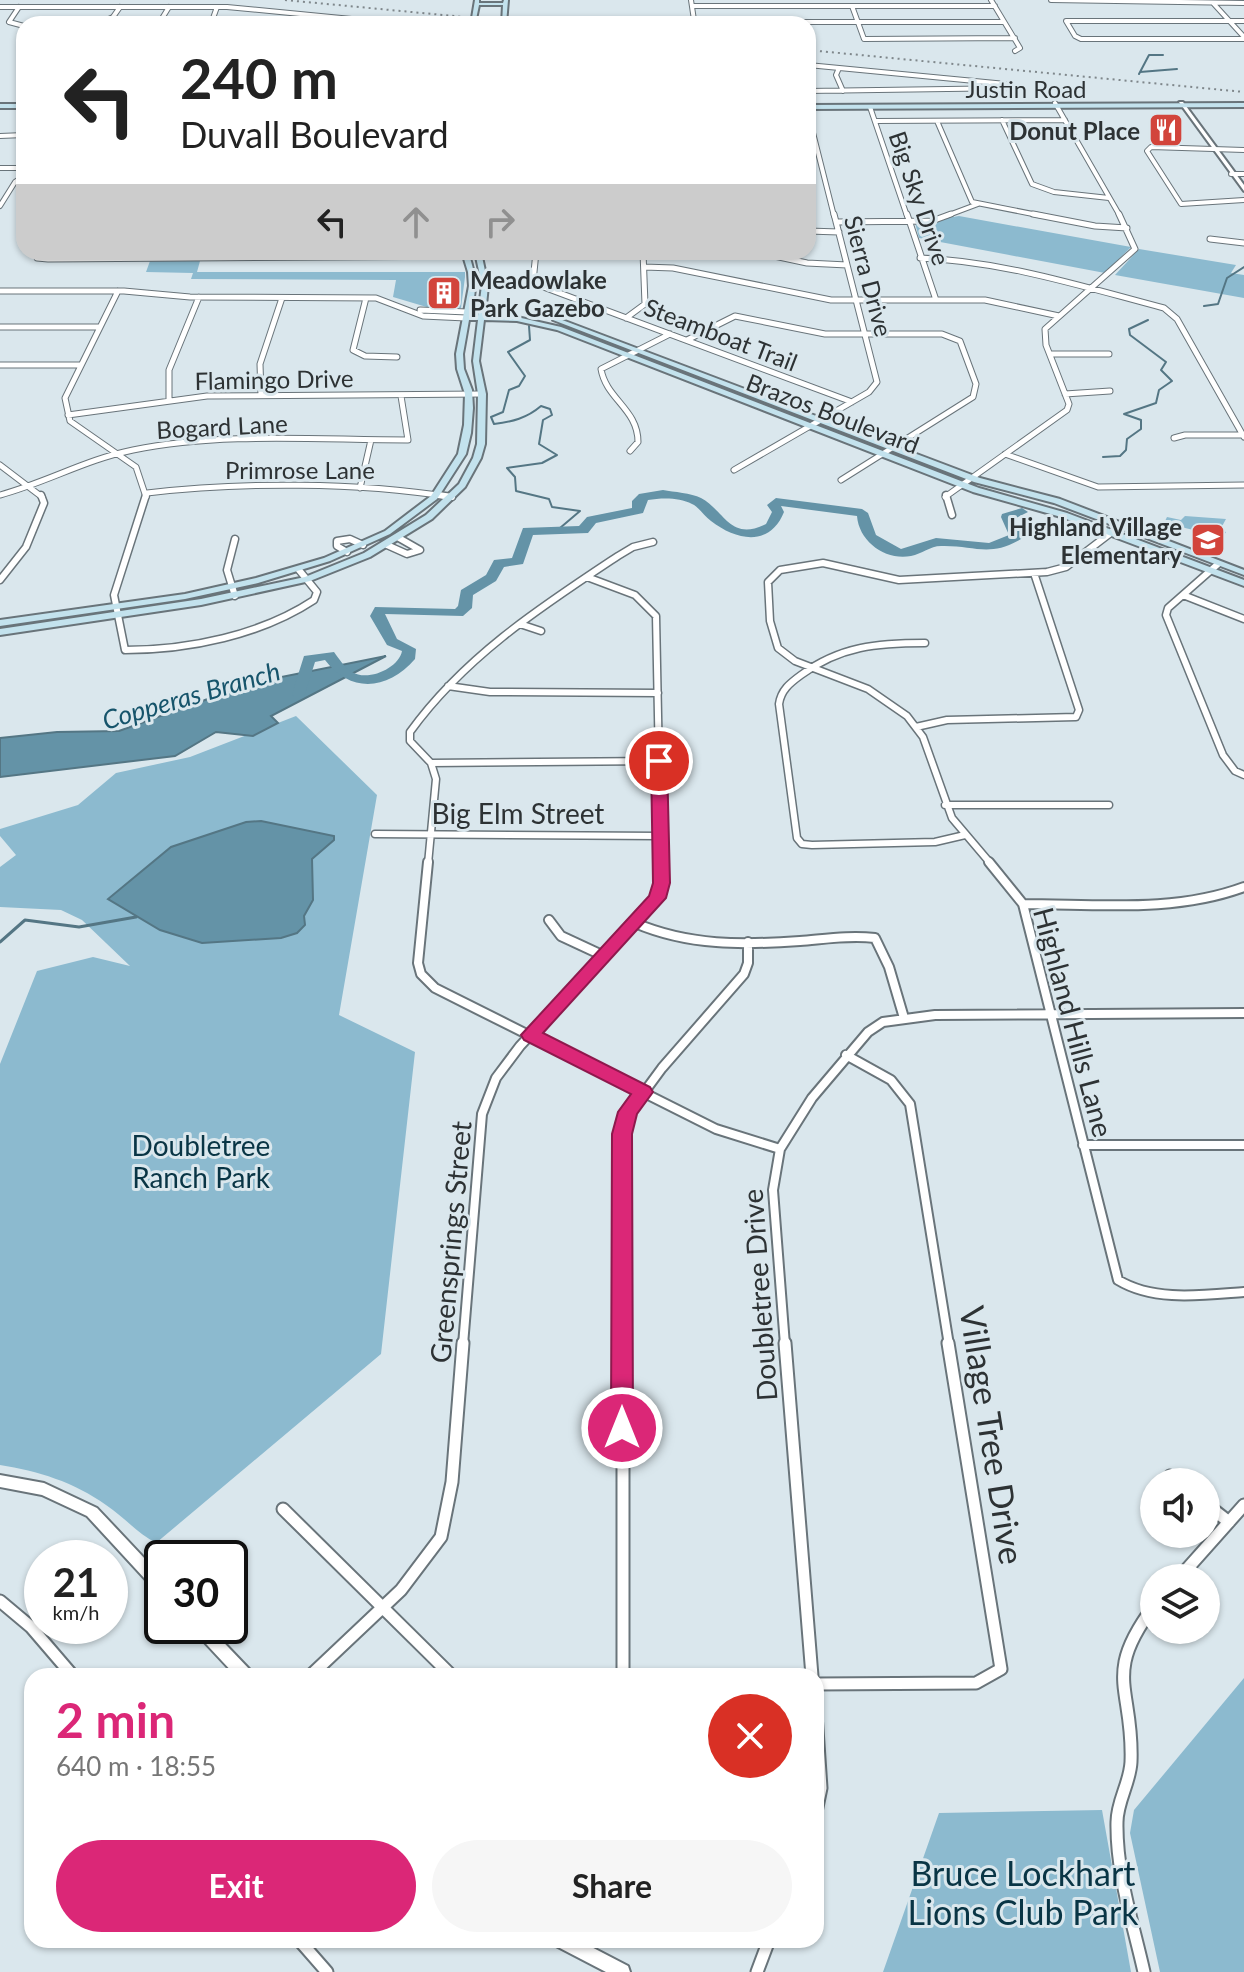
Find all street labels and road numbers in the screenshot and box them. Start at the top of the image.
street label: Justin Road [965,74,1087,103]
street label: Big Sky Drive [884,127,956,269]
street label: Sierra Drive [839,212,899,340]
street label: Steamboat Trail [640,291,802,377]
street label: Flamingo Drive [194,363,354,395]
street label: Brazos Boulevard [743,367,923,459]
street label: Bogard Lane [156,408,288,444]
street label: Primrose Lane [225,455,375,484]
street label: Big Elm Street [432,796,604,830]
street label: Highland Hills Lane [1027,904,1121,1140]
street label: Greensprings Street [422,1119,478,1365]
street label: Doubletree Drive [735,1188,783,1402]
street label: Village Tree Drive [952,1303,1034,1567]

